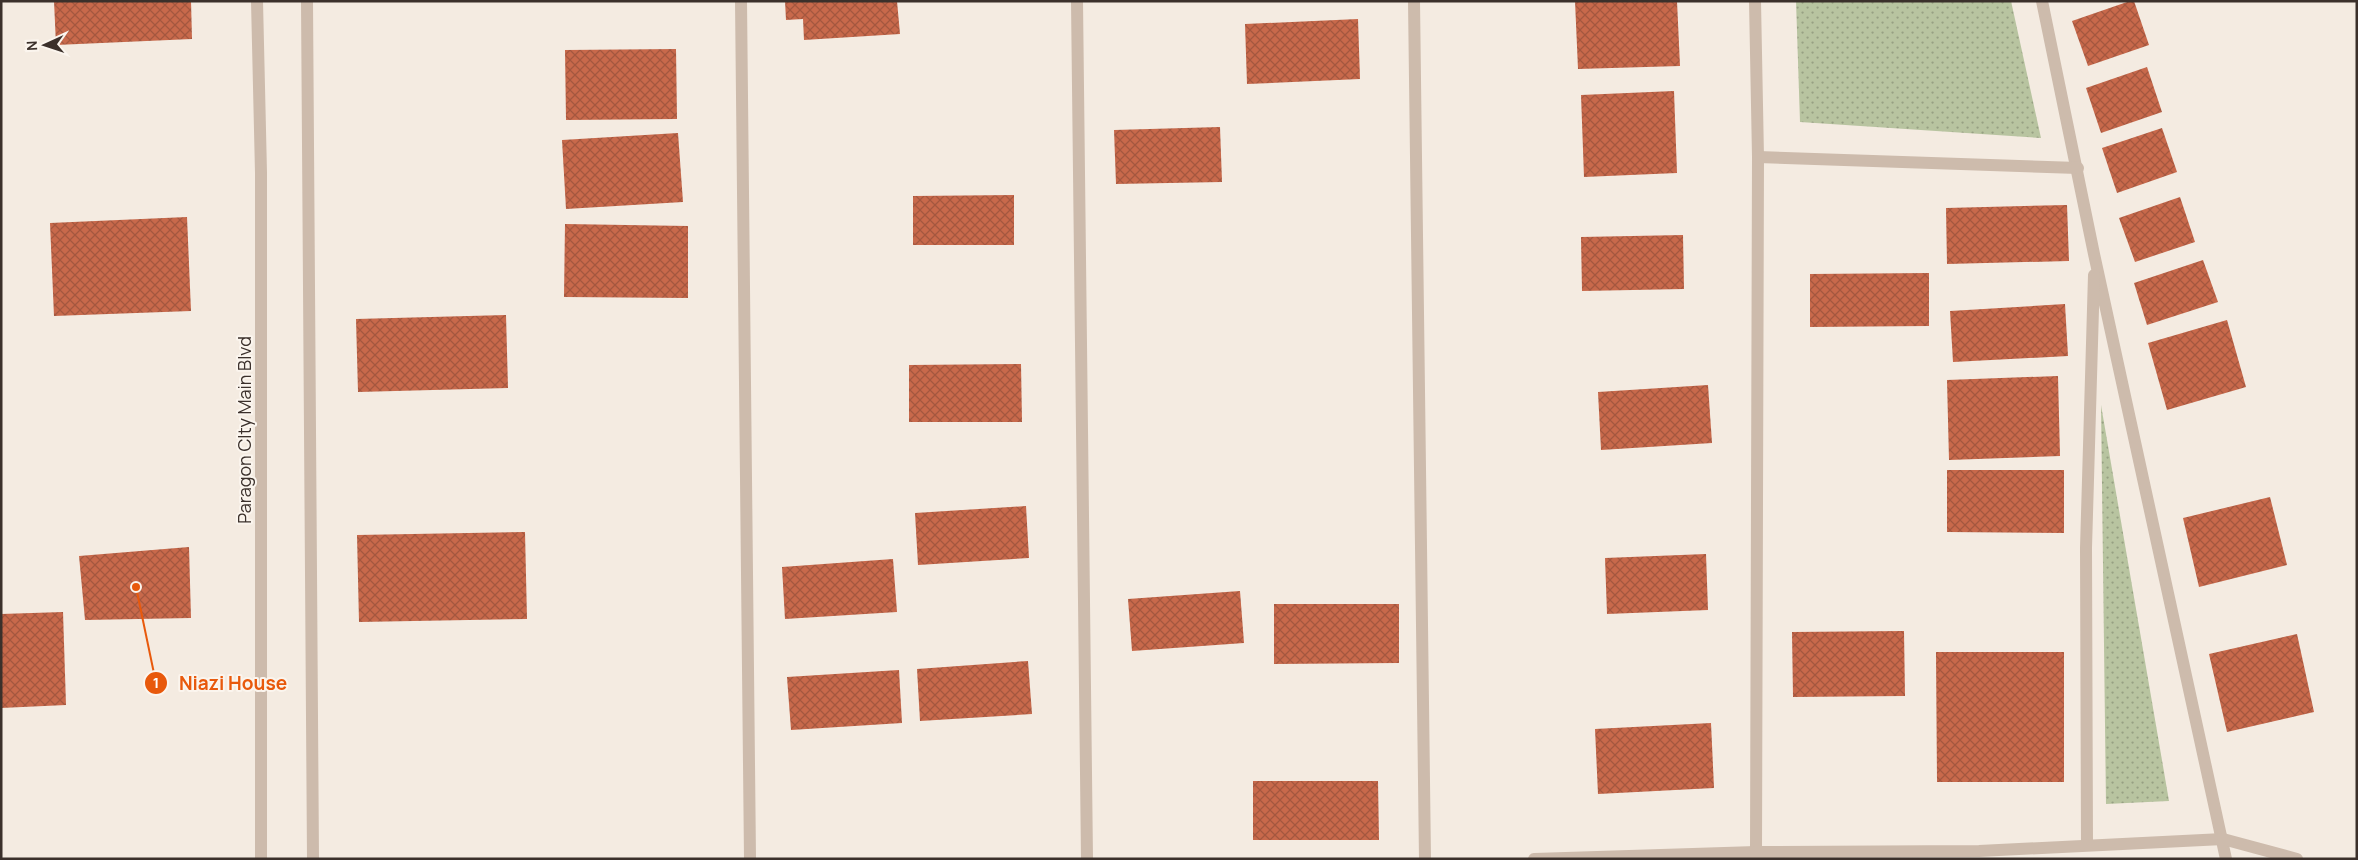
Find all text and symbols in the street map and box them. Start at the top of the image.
north arrow [20,20,70,70]
text: N [22,40,41,51]
street label: Paragon CIty Main Blvd [232,336,256,524]
callout: Niazi House [144,666,297,700]
text: Niazi House [179,670,287,696]
text: 1 [153,672,159,693]

